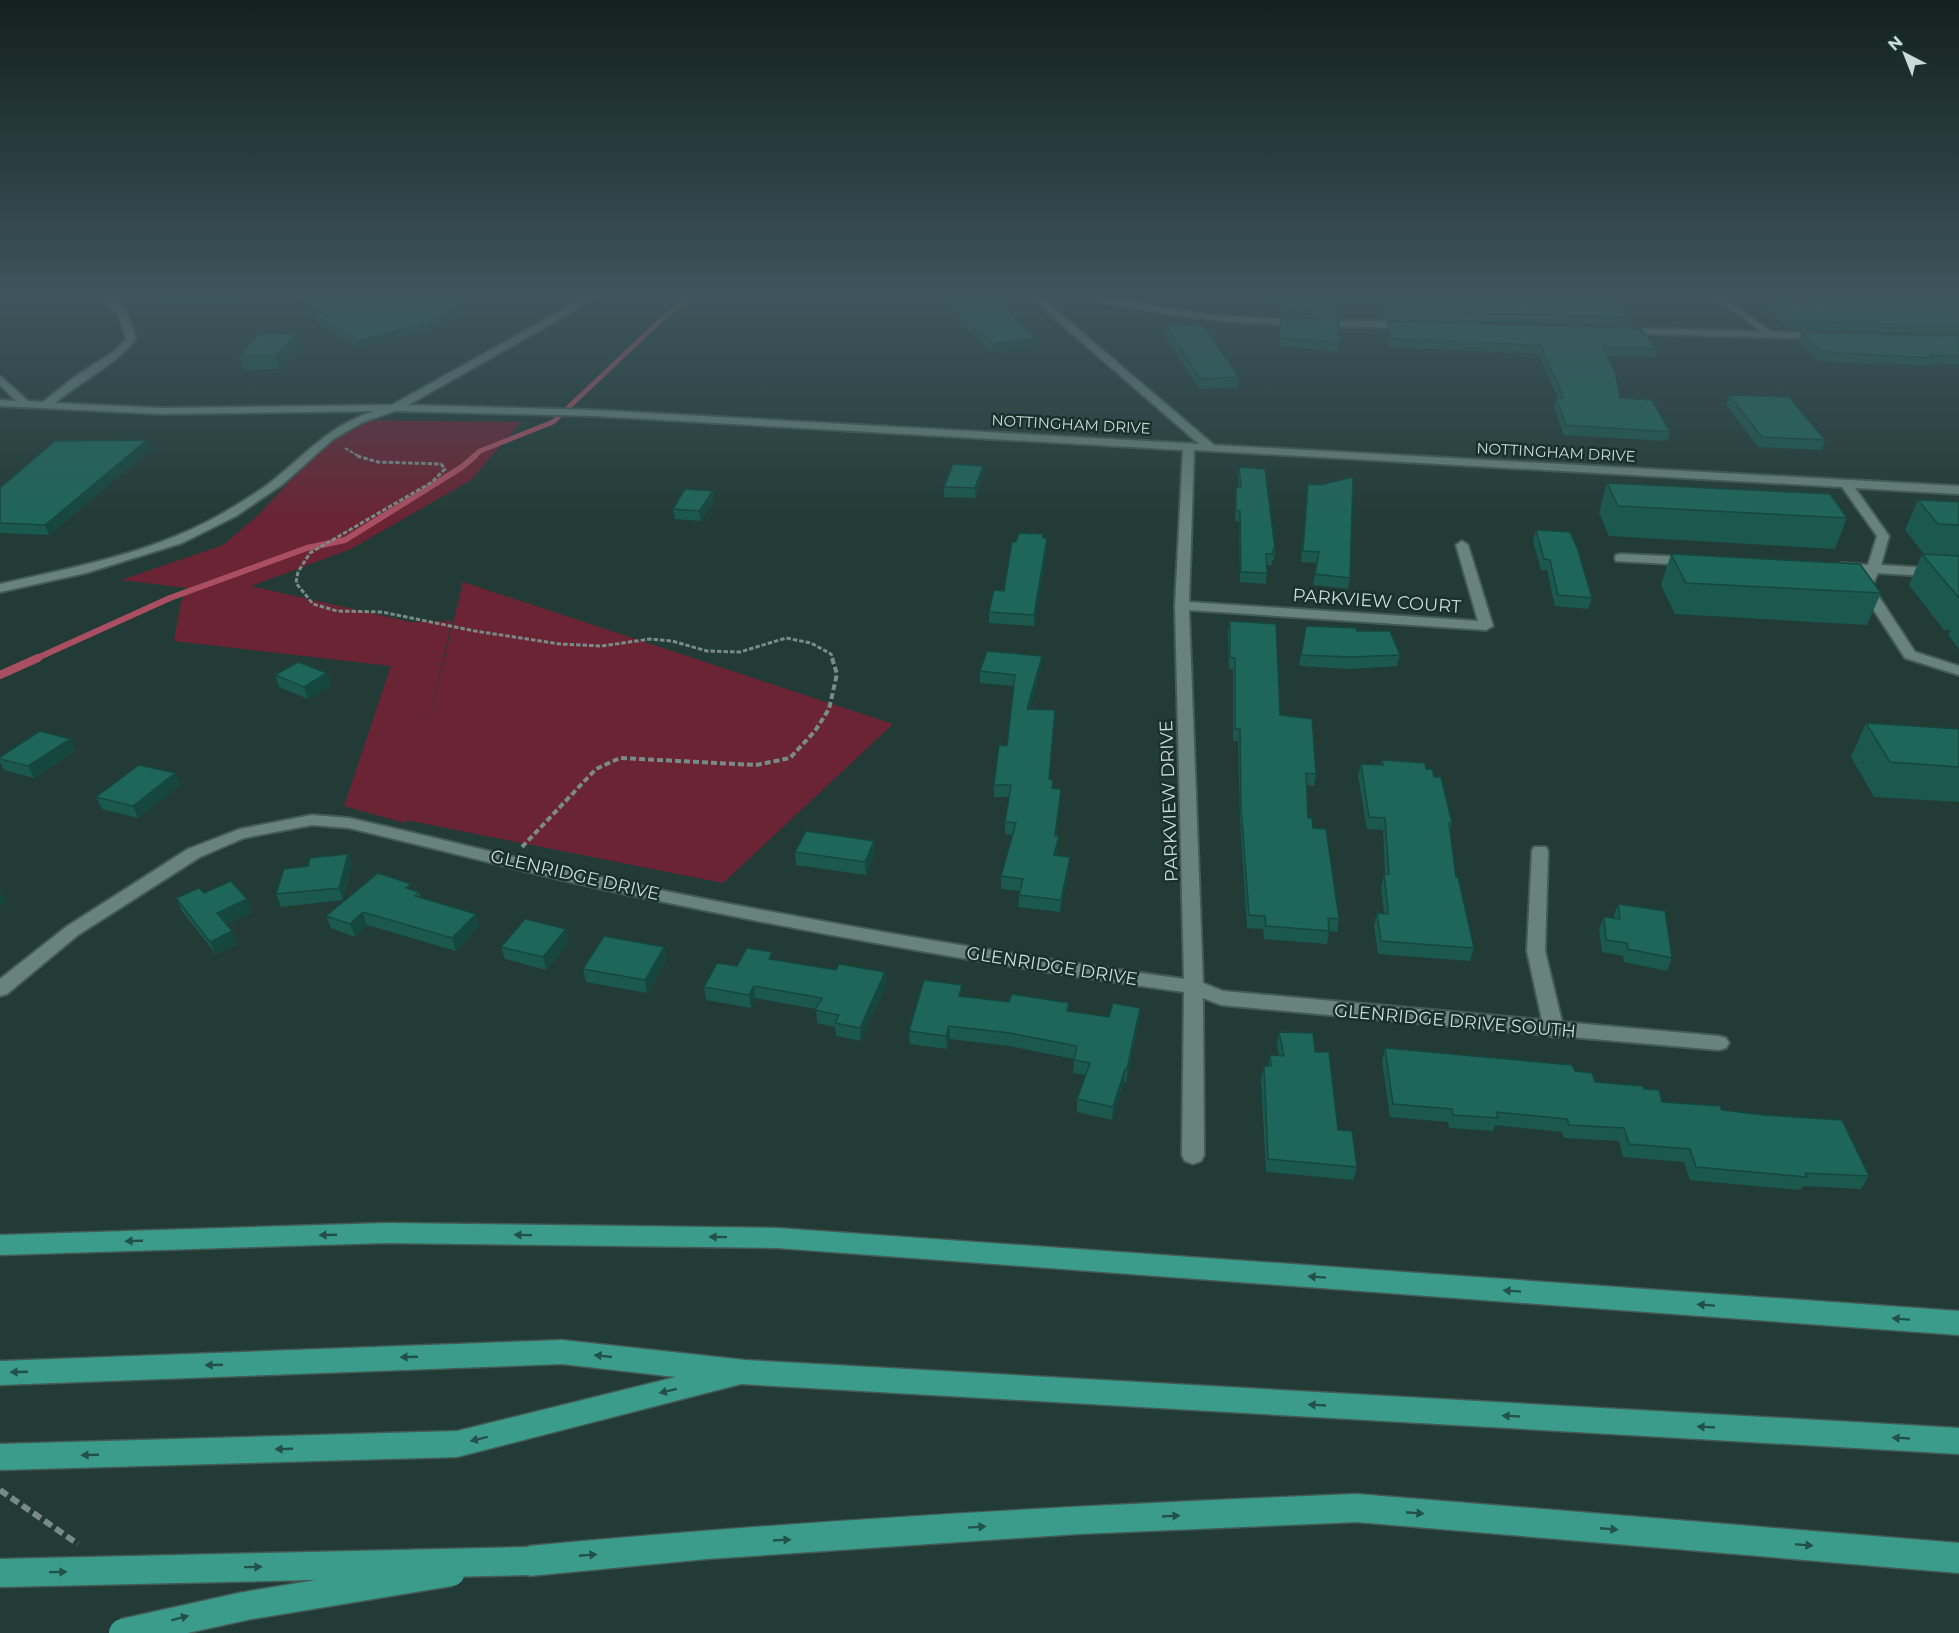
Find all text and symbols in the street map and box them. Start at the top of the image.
north arrow [1875,24,1935,84]
text: N [1884,32,1906,55]
street label: NOTTINGHAM DRIVE [991,410,1151,438]
street label: NOTTINGHAM DRIVE [1476,438,1636,466]
street label: PARKVIEW COURT [1292,584,1463,618]
street label: PARKVIEW DRIVE [1155,720,1183,882]
street label: GLENRIDGE DRIVE [488,845,662,905]
street label: GLENRIDGE DRIVE [965,942,1139,990]
street label: GLENRIDGE DRIVE SOUTH [1333,999,1577,1043]
one-way arrow [319,1230,338,1239]
one-way arrow [514,1230,533,1240]
one-way arrow [709,1233,728,1242]
one-way arrow [124,1236,143,1246]
one-way arrow [1308,1272,1327,1282]
one-way arrow [1502,1286,1521,1296]
one-way arrow [1697,1300,1716,1309]
one-way arrow [1891,1314,1910,1323]
one-way arrow [594,1351,613,1361]
one-way arrow [399,1353,418,1362]
one-way arrow [204,1360,223,1370]
one-way arrow [9,1368,28,1377]
one-way arrow [659,1387,677,1397]
one-way arrow [1307,1400,1326,1409]
one-way arrow [1502,1411,1521,1420]
one-way arrow [1696,1422,1715,1431]
one-way arrow [1891,1433,1910,1443]
one-way arrow [470,1434,488,1444]
one-way arrow [275,1444,294,1454]
one-way arrow [80,1450,99,1459]
one-way arrow [1405,1508,1424,1517]
one-way arrow [1162,1512,1181,1521]
one-way arrow [967,1523,986,1532]
one-way arrow [1600,1524,1619,1534]
one-way arrow [773,1535,792,1544]
one-way arrow [1794,1540,1813,1550]
one-way arrow [578,1550,597,1560]
one-way arrow [244,1562,263,1572]
one-way arrow [49,1567,68,1576]
one-way arrow [170,1613,189,1623]

